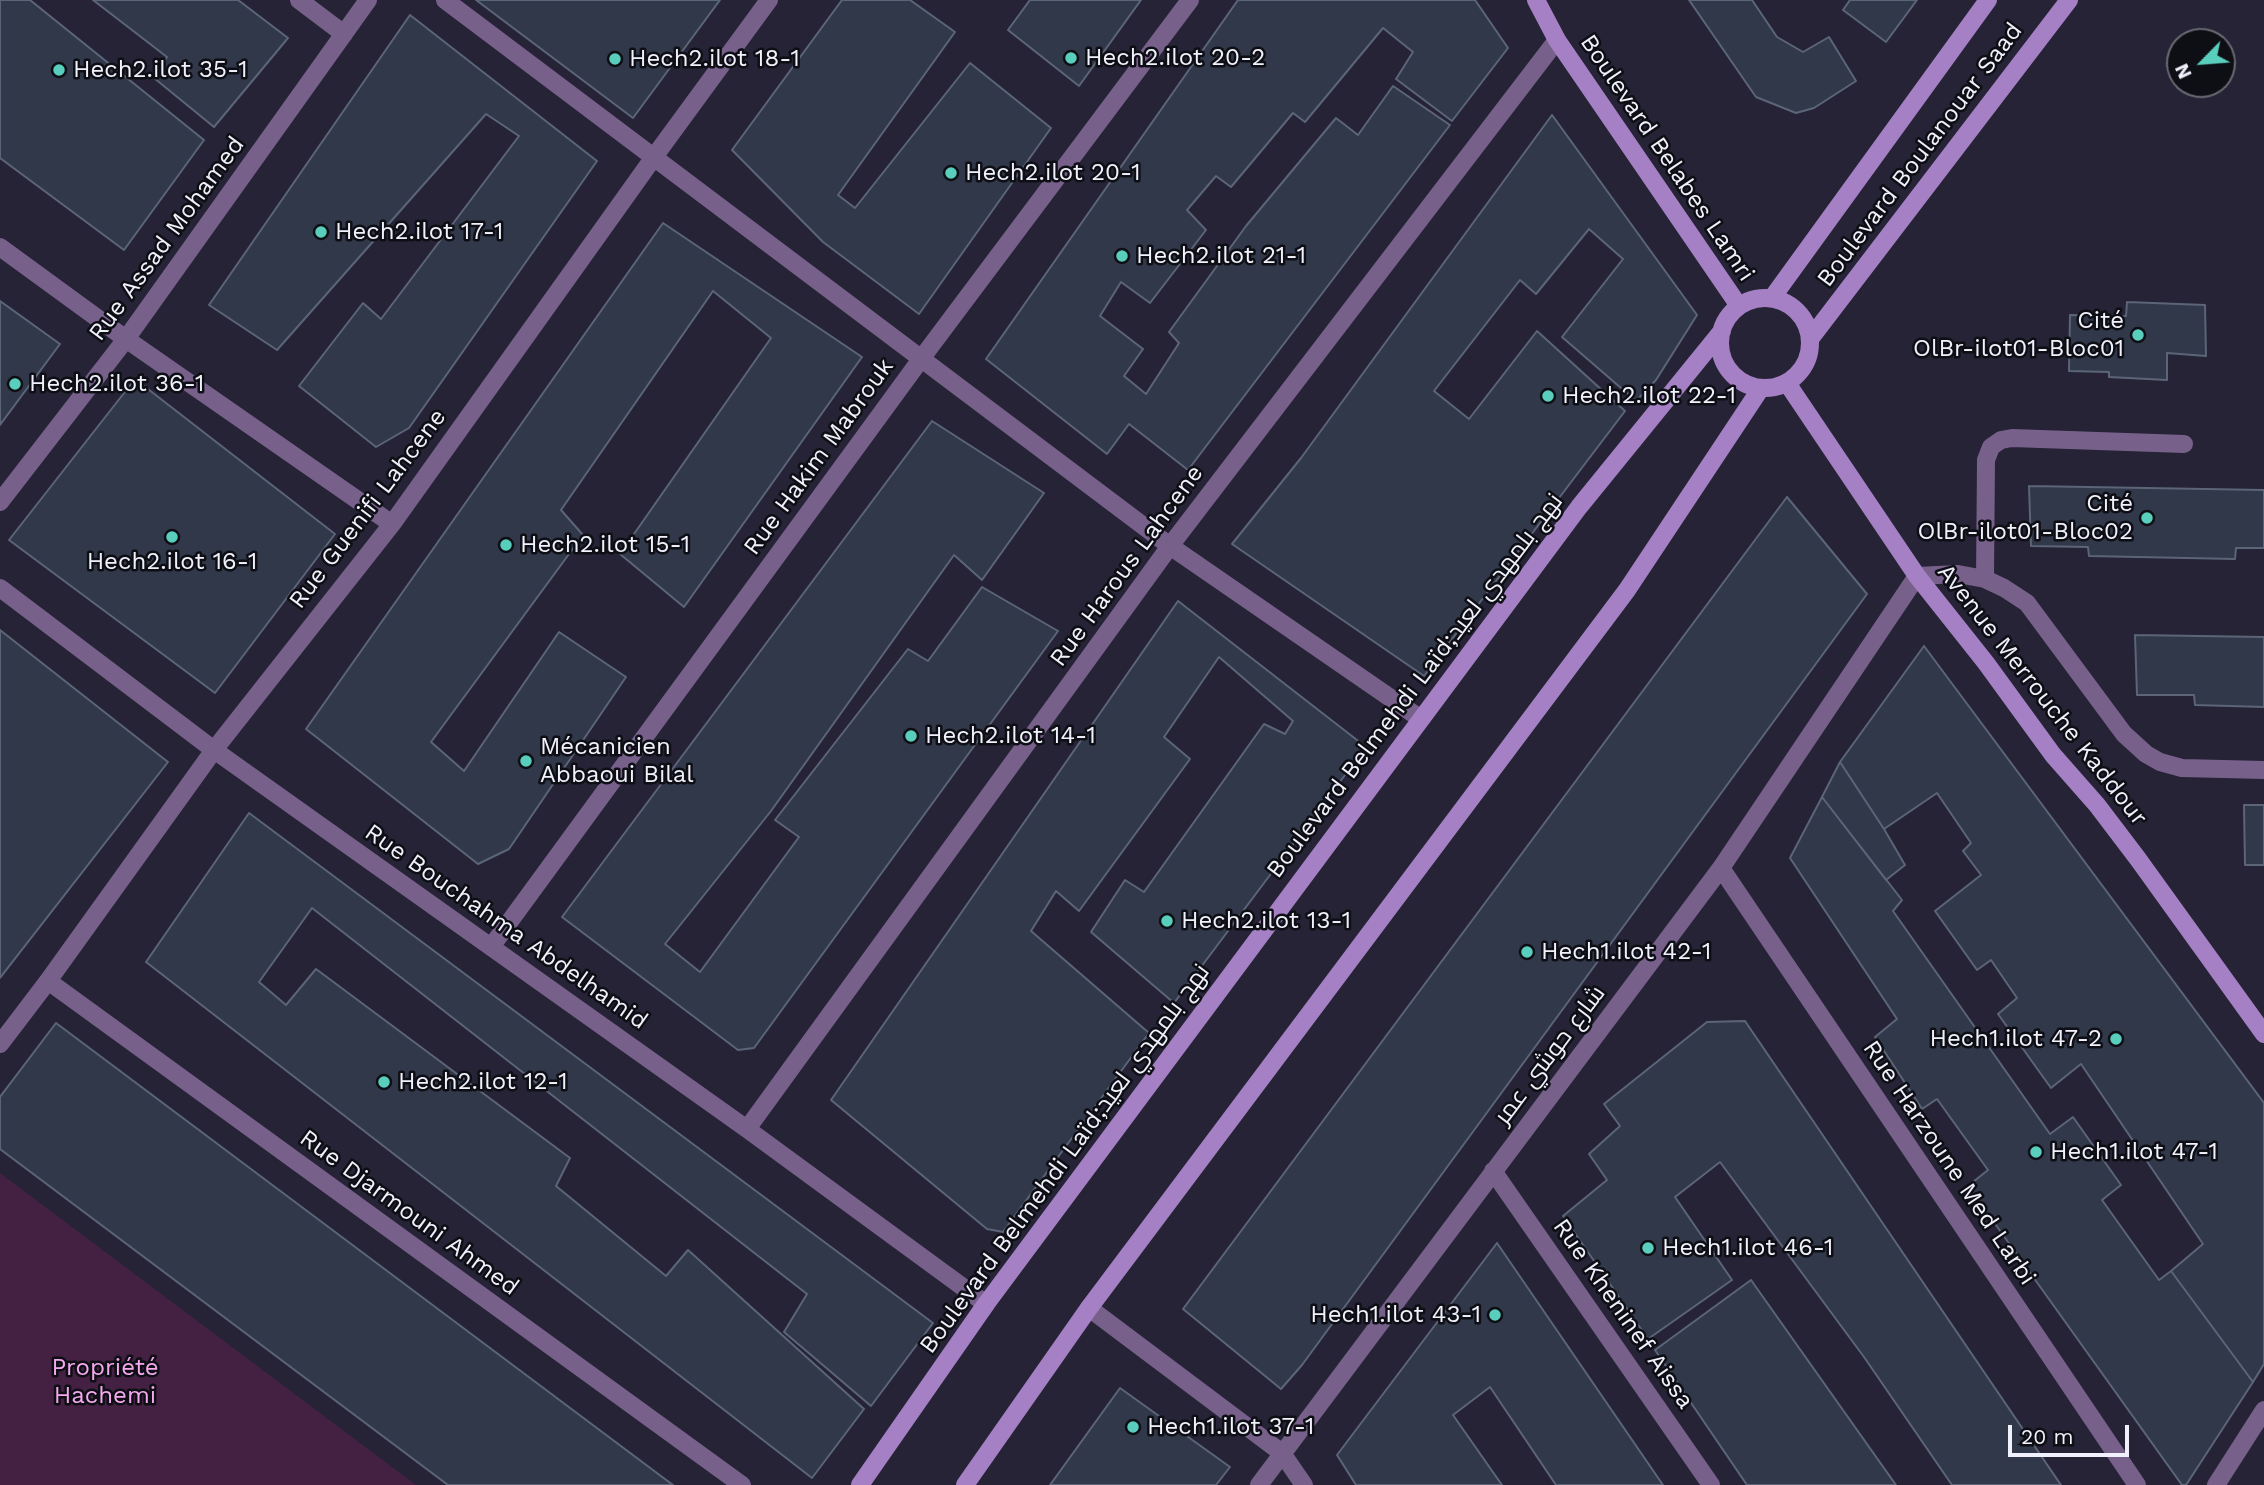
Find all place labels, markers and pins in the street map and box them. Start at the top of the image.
place label: Hech2.ilot 20-2 [1085,44,1265,72]
place label: Hech2.ilot 18-1 [629,45,800,73]
marker: Hech2.ilot 20-2 [1063,50,1079,66]
marker: Hech2.ilot 18-1 [607,51,623,67]
place label: Hech2.ilot 35-1 [73,56,248,84]
marker: Hech2.ilot 35-1 [51,62,67,78]
place label: Hech2.ilot 20-1 [965,159,1141,187]
marker: Hech2.ilot 20-1 [943,165,959,181]
place label: Hech2.ilot 17-1 [335,218,503,246]
marker: Hech2.ilot 17-1 [313,224,329,240]
place label: Hech2.ilot 21-1 [1136,242,1306,270]
marker: Hech2.ilot 21-1 [1114,248,1130,264]
place label: Cité OlBr-ilot01-Bloc01 [1913,307,2124,363]
marker: Cité OlBr-ilot01-Bloc01 [2130,327,2146,343]
place label: Hech2.ilot 36-1 [29,370,204,398]
marker: Hech2.ilot 36-1 [7,376,23,392]
place label: Hech2.ilot 22-1 [1562,382,1736,410]
marker: Hech2.ilot 22-1 [1540,388,1556,404]
place label: Cité OlBr-ilot01-Bloc02 [1917,490,2133,546]
marker: Cité OlBr-ilot01-Bloc02 [2139,510,2155,526]
marker: Hech2.ilot 16-1 [164,529,180,545]
place label: Hech2.ilot 15-1 [520,531,690,559]
marker: Hech2.ilot 15-1 [498,537,514,553]
place label: Hech2.ilot 16-1 [87,548,257,576]
place label: Hech2.ilot 14-1 [925,722,1096,750]
marker: Hech2.ilot 14-1 [903,728,919,744]
place label: Mécanicien Abbaoui Bilal [540,733,694,789]
marker: Mécanicien Abbaoui Bilal [518,753,534,769]
place label: Hech2.ilot 13-1 [1181,907,1351,935]
marker: Hech2.ilot 13-1 [1159,913,1175,929]
place label: Hech1.ilot 42-1 [1541,938,1711,966]
marker: Hech1.ilot 42-1 [1519,944,1535,960]
place label: Hech1.ilot 47-2 [1930,1025,2102,1053]
marker: Hech1.ilot 47-2 [2108,1031,2124,1047]
place label: Hech2.ilot 12-1 [398,1068,568,1096]
marker: Hech2.ilot 12-1 [376,1074,392,1090]
place label: Hech1.ilot 47-1 [2050,1138,2218,1166]
marker: Hech1.ilot 47-1 [2028,1144,2044,1160]
place label: Hech1.ilot 46-1 [1662,1234,1833,1262]
marker: Hech1.ilot 46-1 [1640,1240,1656,1256]
place label: Hech1.ilot 43-1 [1310,1301,1481,1329]
marker: Hech1.ilot 43-1 [1487,1307,1503,1323]
place label: Hech1.ilot 37-1 [1147,1413,1314,1441]
marker: Hech1.ilot 37-1 [1125,1419,1141,1435]

